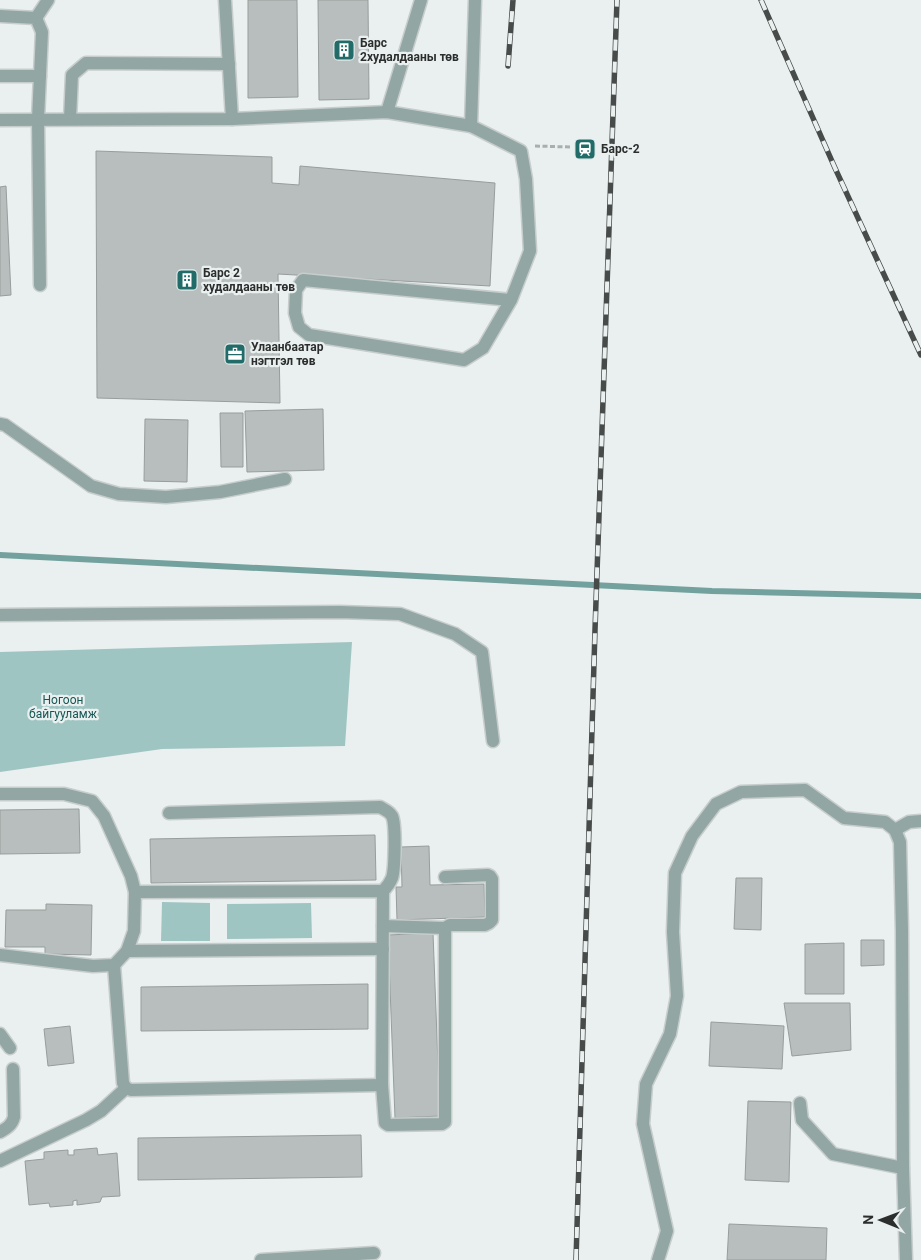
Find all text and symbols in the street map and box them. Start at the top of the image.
place label: Барс 2худалдааны төв [360,36,459,64]
building icon: Барс 2худалдааны төв [332,38,356,62]
station icon: Барс-2 [573,137,597,161]
place label: Барс-2 [601,142,640,156]
place label: Барс 2 худалдааны төв [203,266,295,294]
building icon: Барс 2 худалдааны төв [175,268,199,292]
place label: Улаанбаатар нэгтгэл төв [251,340,324,368]
office icon: Улаанбаатар нэгтгэл төв [223,342,247,366]
park label: Ногоон байгууламж [29,693,98,721]
north arrow [856,1195,906,1245]
text: N [860,1215,876,1225]

